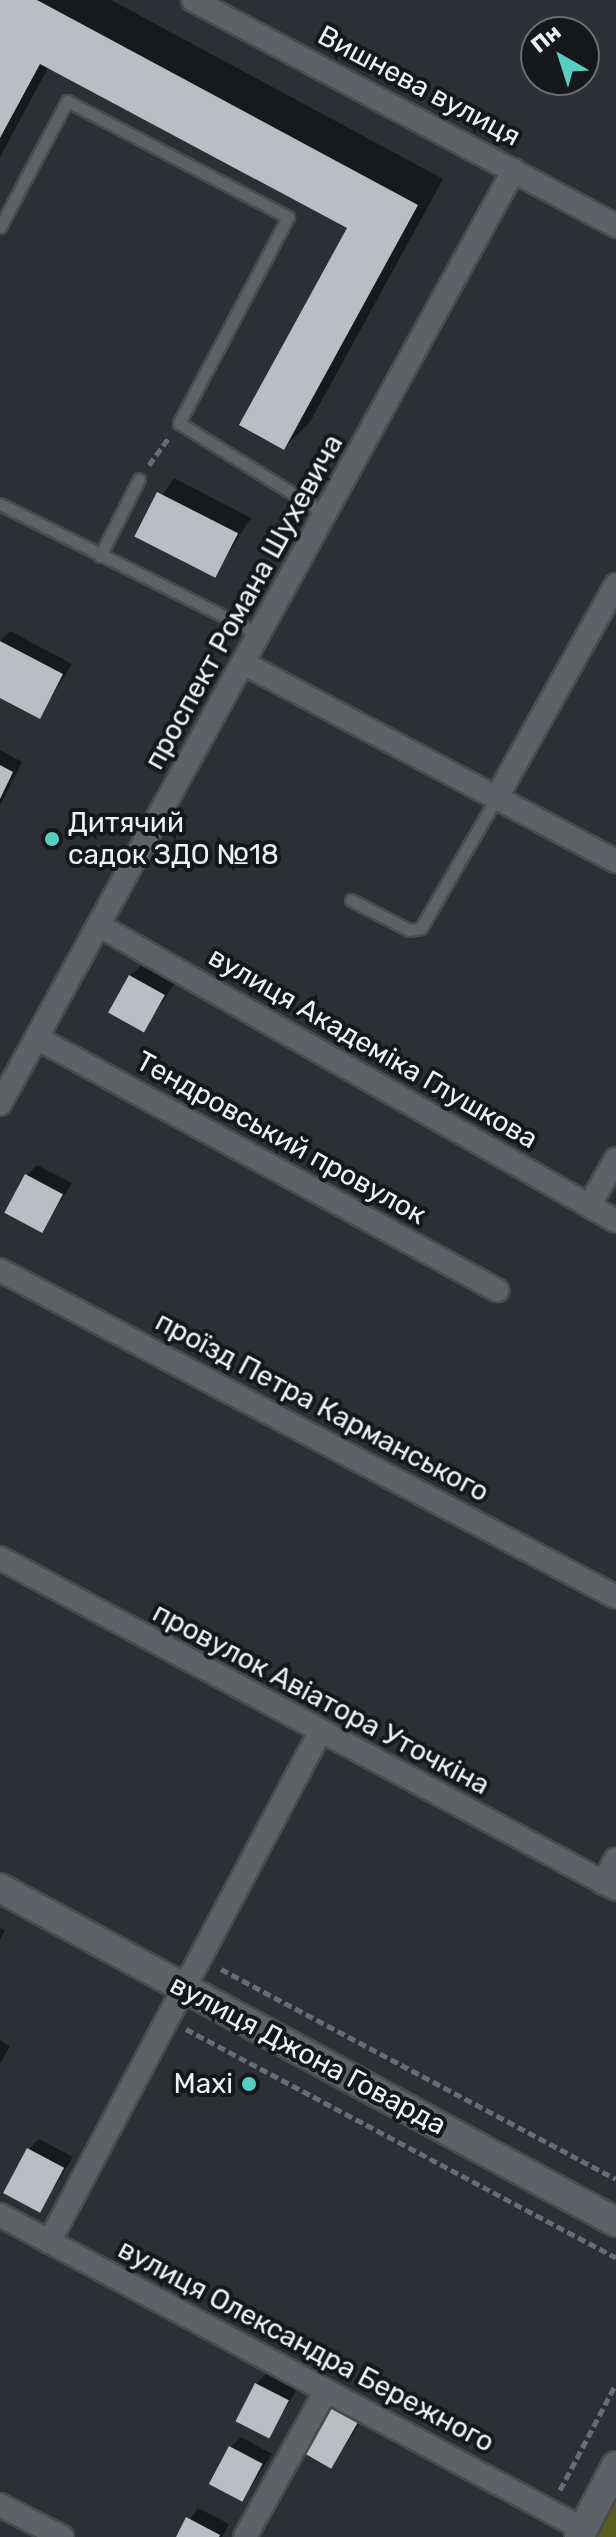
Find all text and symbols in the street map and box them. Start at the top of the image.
north arrow [520,16,600,96]
street label: Вишнева вулиця [312,18,526,154]
text: Пн [526,18,566,59]
street label: проспект Романа Шухевича [138,429,350,775]
place label: Дитячий садок ЗДО №18 [68,806,279,872]
marker: Дитячий садок ЗДО №18 [43,830,61,848]
street label: вулиця Академіка Глушкова [203,940,543,1156]
street label: Тендровський провулок [130,1044,432,1232]
street label: проїзд Петра Карманського [150,1305,494,1509]
street label: провулок Авіатора Уточкіна [147,1596,495,1802]
street label: вулиця Джона Говарда [164,1968,452,2142]
place label: Maxi [173,2067,233,2101]
marker: Maxi [240,2075,258,2093]
street label: вулиця Олександра Бережного [112,2232,500,2460]

